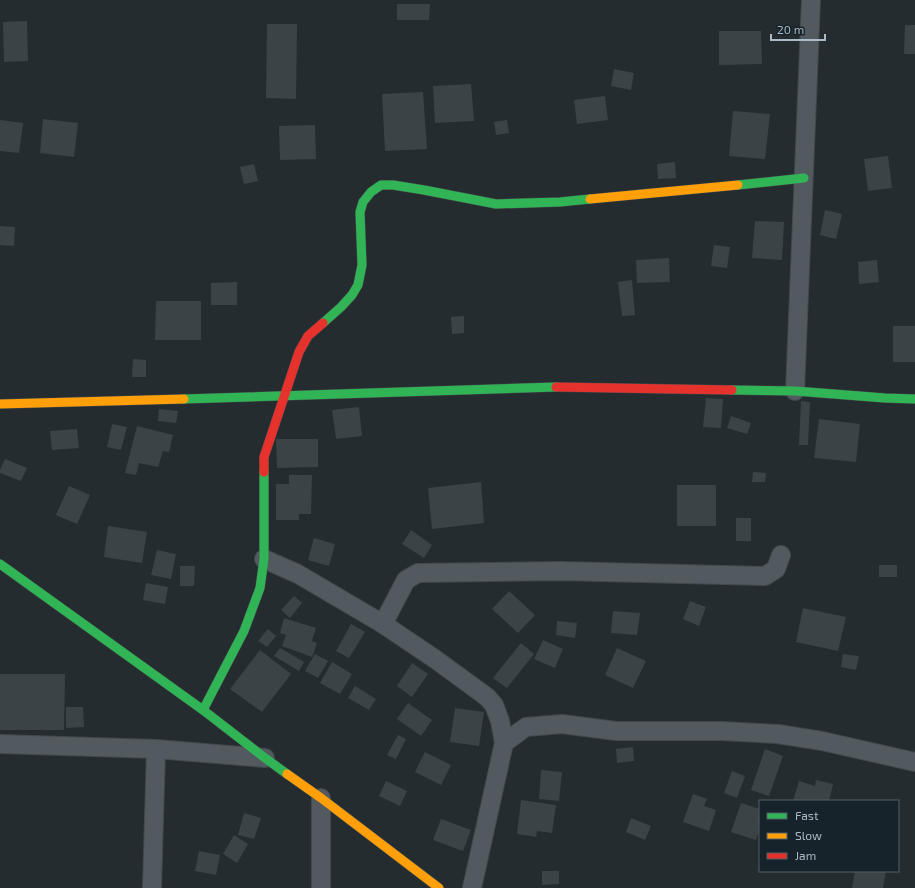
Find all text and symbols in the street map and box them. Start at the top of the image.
scale bar [771,16,825,42]
text: 20 m [777,22,804,36]
legend [759,800,899,872]
text: Fast [795,808,819,822]
text: Slow [795,828,822,842]
text: Jam [795,848,816,862]

